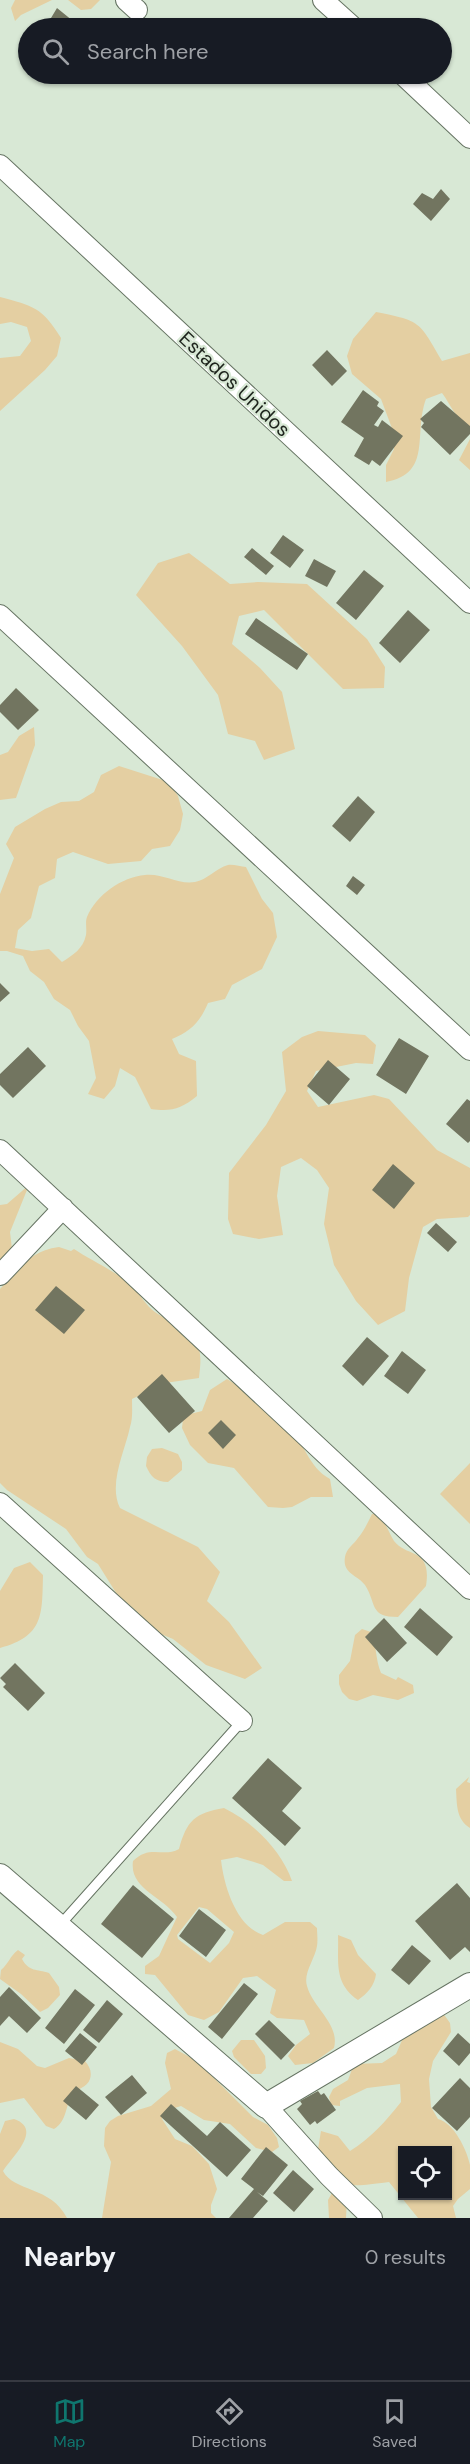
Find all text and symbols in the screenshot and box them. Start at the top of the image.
search box [18,18,452,84]
icon: search [39,35,72,68]
text: Search here [87,37,208,66]
street label: Estados Unidos [174,326,296,442]
map controls [398,2146,452,2200]
button: locate [398,2146,452,2200]
text: Nearby [24,2240,116,2274]
text: 0 results [365,2244,446,2270]
tab: Map [53,2395,86,2452]
tab: Directions [191,2395,267,2452]
tab: Saved [372,2395,417,2452]

